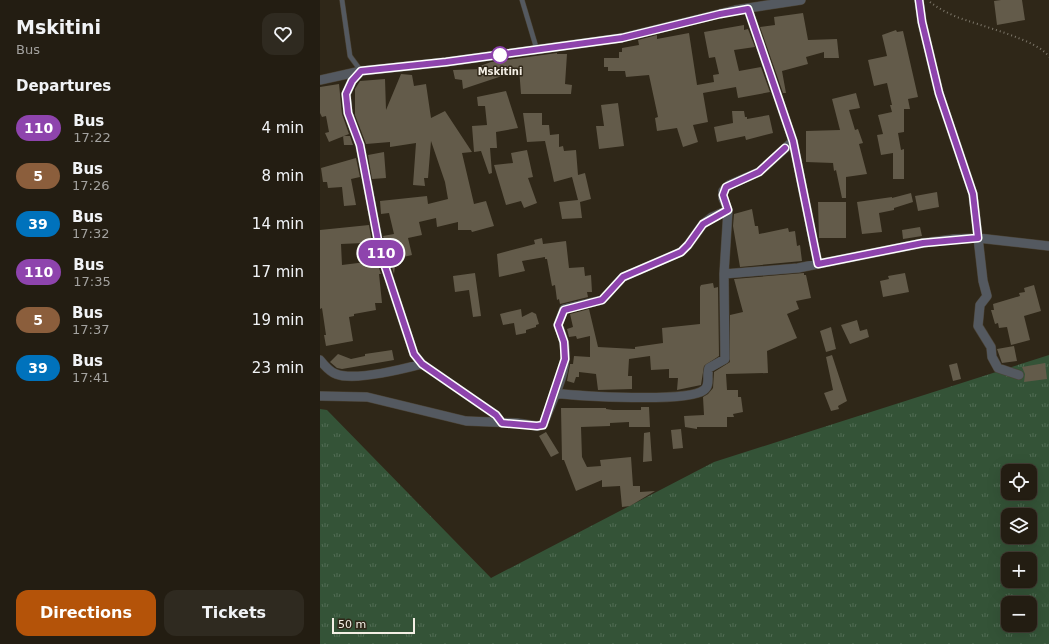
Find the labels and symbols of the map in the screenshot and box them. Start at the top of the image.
marker: Mskitini [491,46,509,64]
place label: Mskitini [478,66,522,77]
line badge: 110 [358,240,404,266]
scale bar [332,616,415,635]

